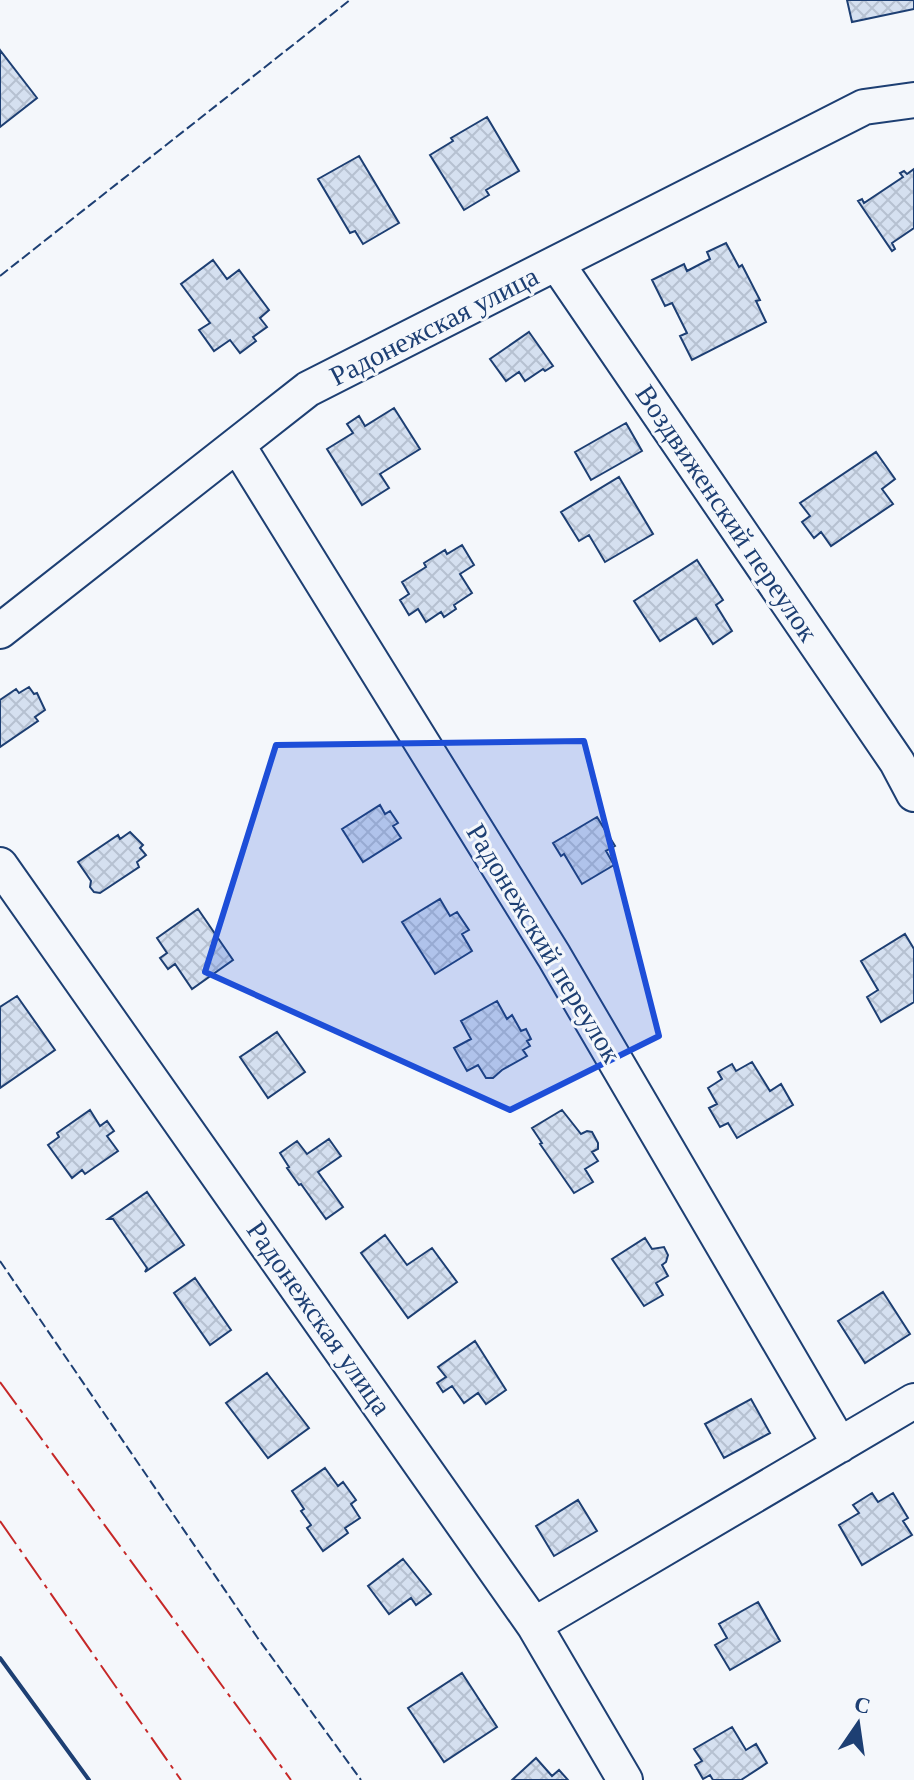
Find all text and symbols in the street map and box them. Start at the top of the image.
street label: Радонежская улица [325,260,544,392]
street label: Воздвиженский переулок [630,379,825,647]
street label: Радонежский переулок [460,818,628,1068]
street label: Радонежская улица [240,1215,398,1421]
north arrow [818,1684,898,1764]
text: С [852,1691,873,1719]

